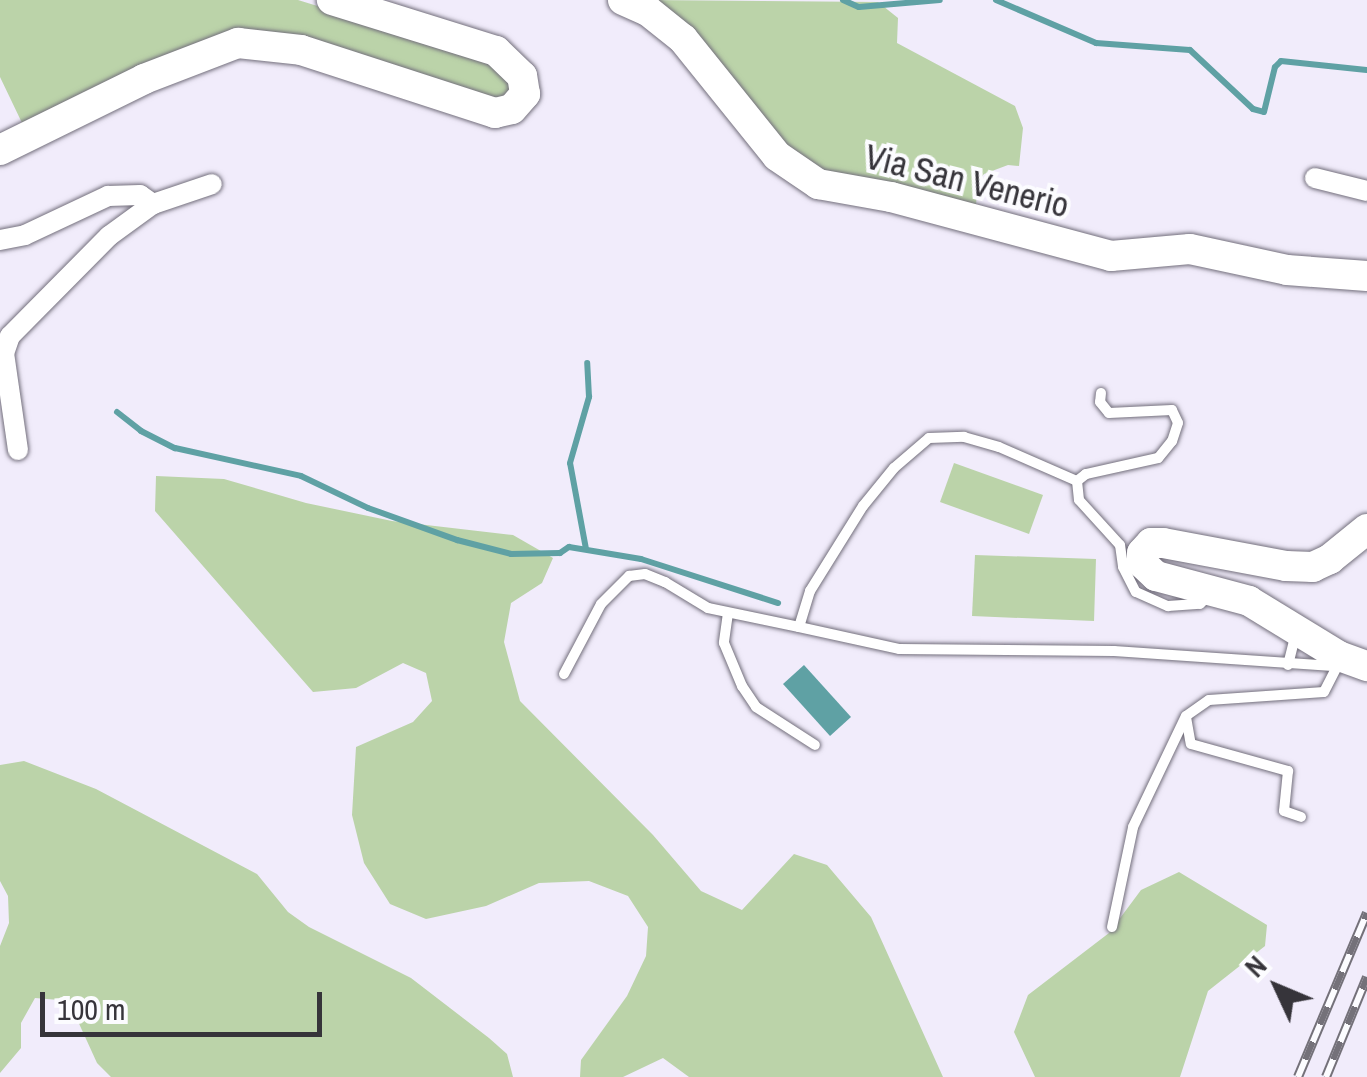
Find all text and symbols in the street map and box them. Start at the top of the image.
street label: Via San Venerio [861,135,1073,227]
north arrow [1227,937,1327,1037]
text: N [1236,947,1275,985]
scale bar [45,972,328,1034]
text: 100 m [57,989,125,1029]

